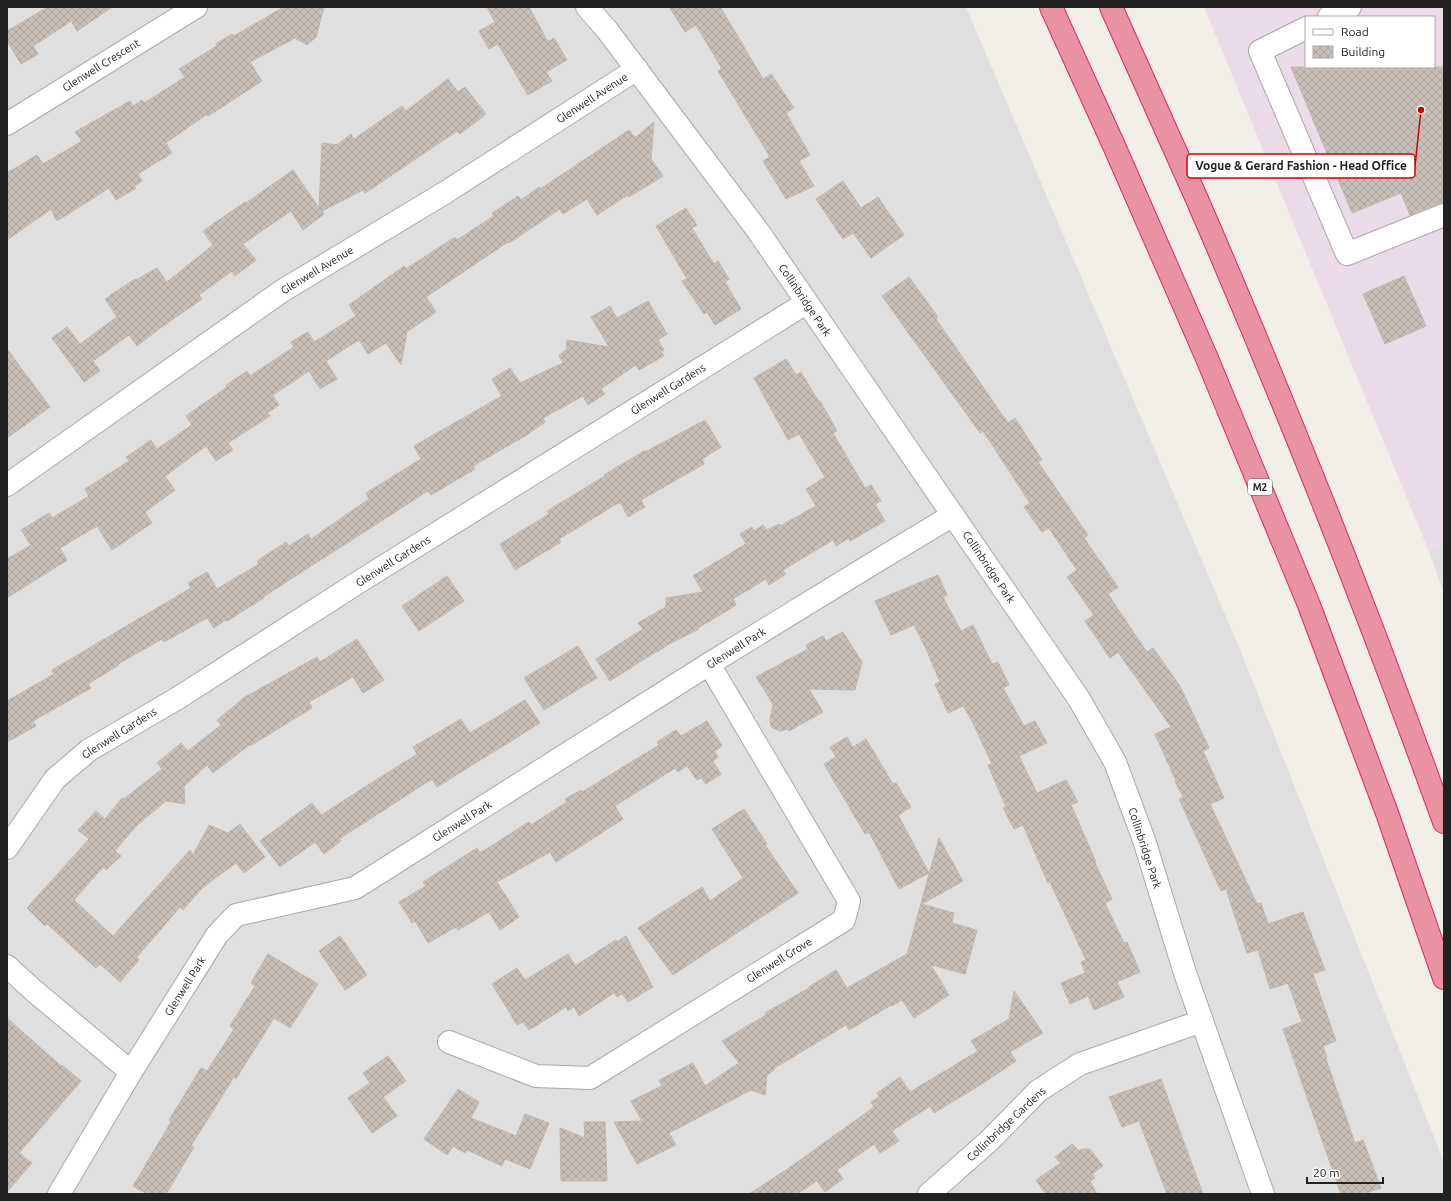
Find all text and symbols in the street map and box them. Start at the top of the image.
legend [1305,16,1435,68]
text: Road [1341,25,1369,38]
street label: Glenwell Crescent [60,36,142,94]
text: Building [1341,45,1385,58]
street label: Glenwell Avenue [554,71,630,125]
callout: Vogue & Gerard Fashion - Head Office [1187,154,1415,178]
text: Vogue & Gerard Fashion - Head Office [1195,159,1407,172]
street label: Glenwell Avenue [279,244,355,296]
street label: Collinbridge Park [776,262,834,339]
street label: Glenwell Gardens [628,361,708,417]
road number: M2 [1248,479,1272,495]
street label: Collinbridge Park [960,529,1018,606]
street label: Glenwell Gardens [353,533,433,589]
street label: Glenwell Park [704,625,768,671]
street label: Glenwell Gardens [79,705,159,761]
street label: Glenwell Park [430,798,494,844]
street label: Collinbridge Park [1126,806,1164,890]
street label: Glenwell Grove [744,935,814,985]
street label: Glenwell Park [162,954,208,1018]
street label: Collinbridge Gardens [964,1084,1048,1164]
scale bar [1307,1159,1383,1185]
text: 20 m [1313,1166,1340,1179]

